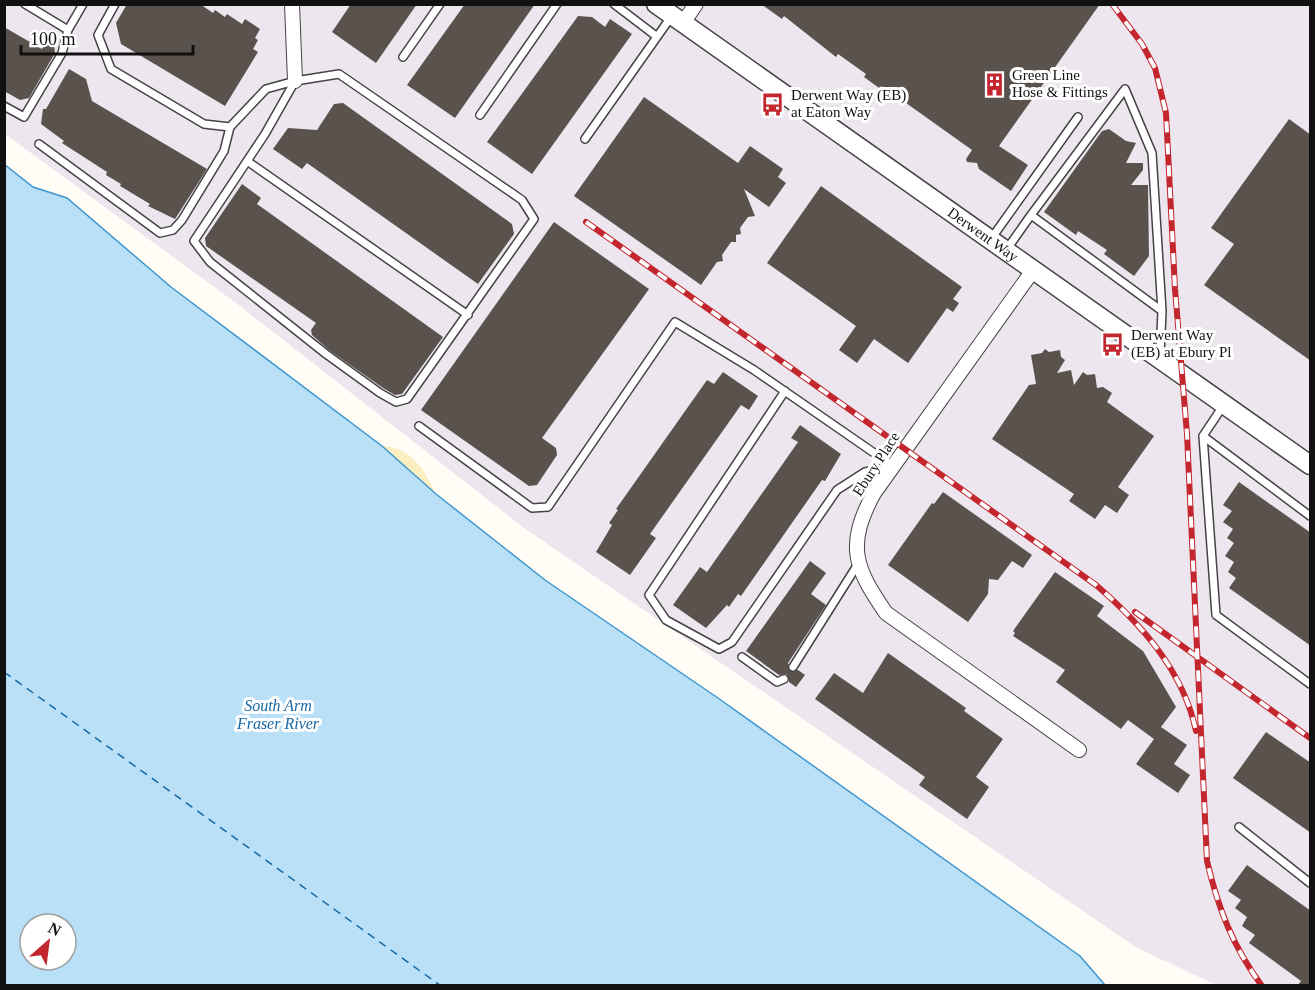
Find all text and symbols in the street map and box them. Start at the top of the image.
scale bar [21,18,194,56]
text: 100 m [30,29,76,49]
place label: Green Line Hose & Fittings [1012,67,1108,100]
building icon: Green Line Hose & Fittings [981,71,1007,97]
place label: Derwent Way (EB) at Eaton Way [791,87,906,120]
bus stop icon: Derwent Way (EB) at Eaton Way [760,91,786,117]
street label: Derwent Way [945,204,1022,265]
place label: Derwent Way (EB) at Ebury Pl [1131,327,1231,361]
bus stop icon: Derwent Way (EB) at Ebury Pl [1100,331,1126,357]
street label: Ebury Place [849,429,903,499]
water label: South Arm Fraser River [236,697,320,732]
north arrow [18,912,78,972]
text: N [46,919,64,940]

